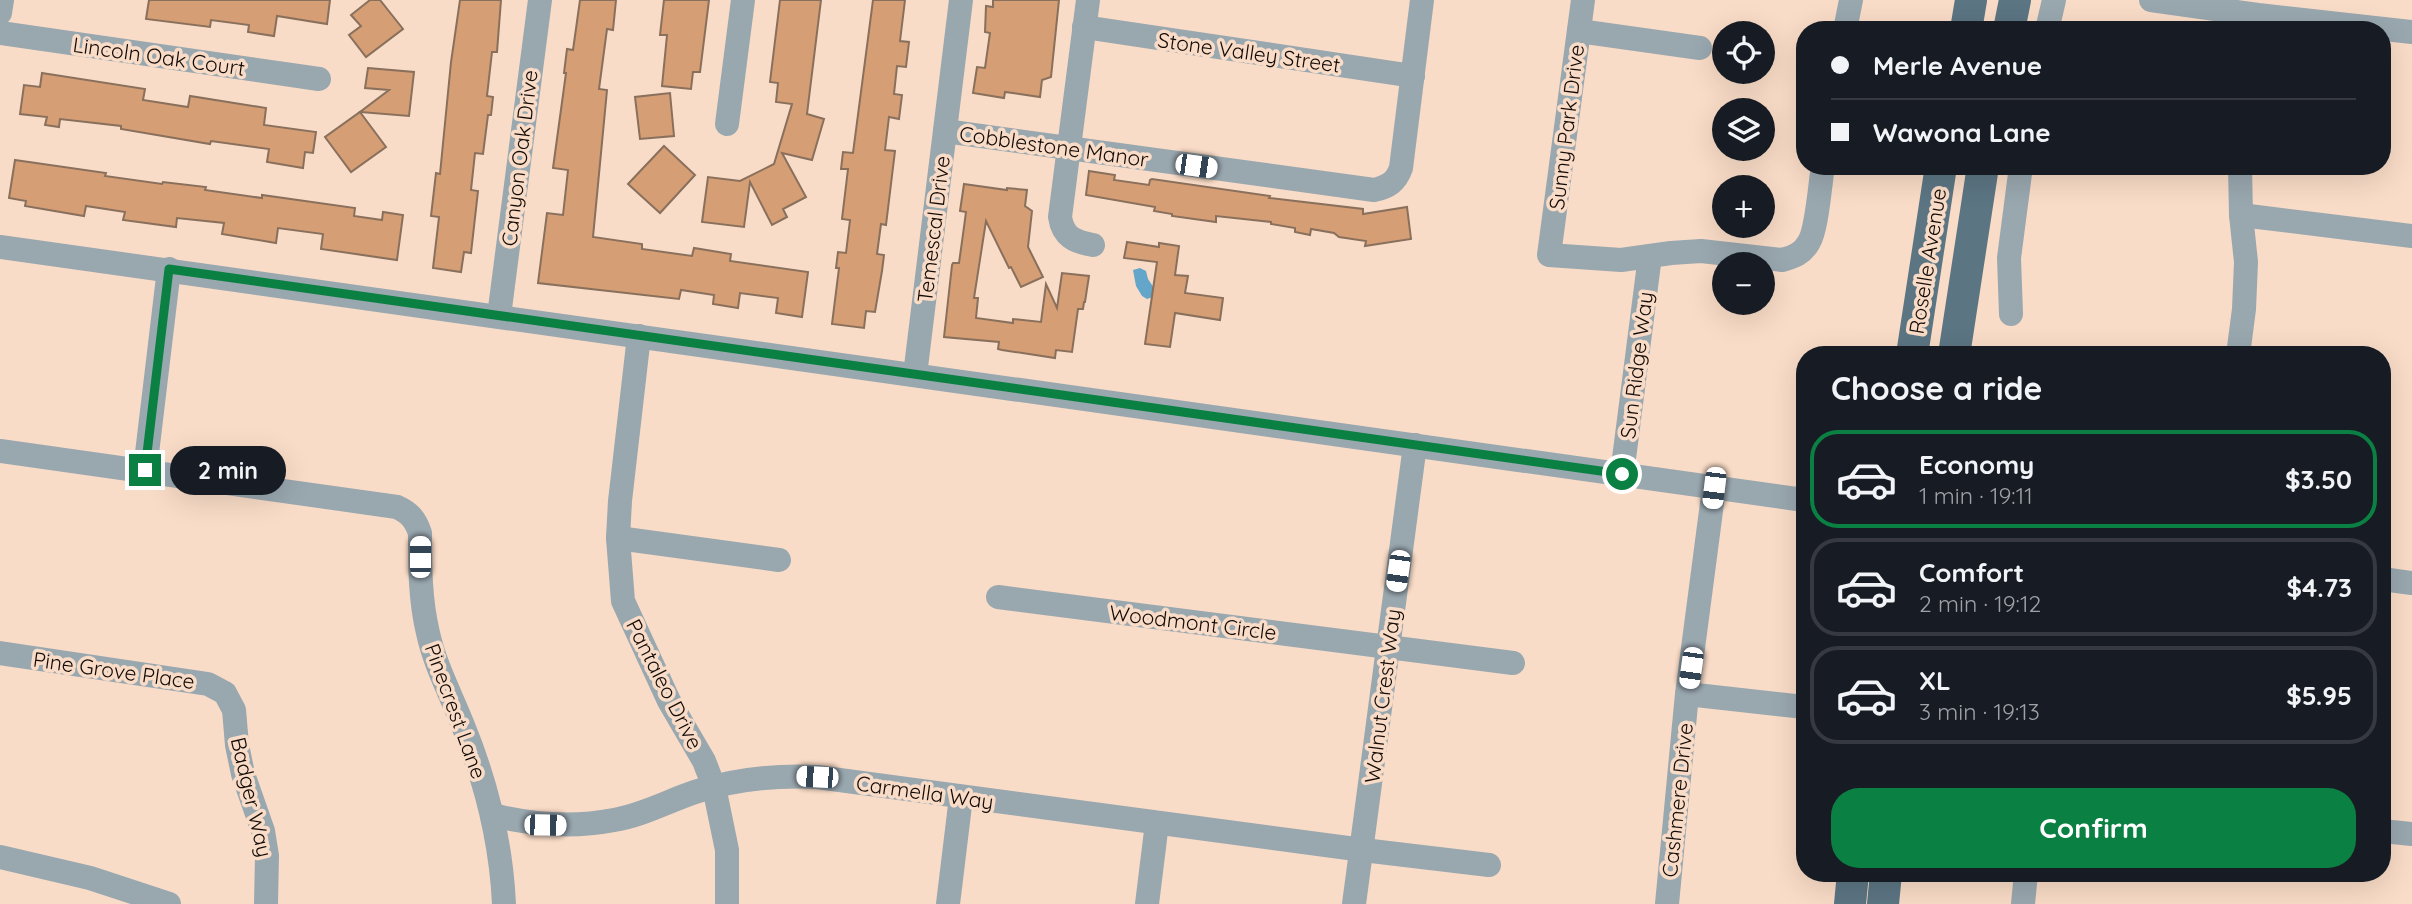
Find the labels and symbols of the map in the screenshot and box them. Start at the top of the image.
street label: Stone Valley Street [1156,26,1342,78]
street label: Lincoln Oak Court [71,31,247,81]
street label: Sunny Park Drive [1543,43,1589,211]
street label: Canyon Oak Drive [495,68,543,248]
street label: Cobblestone Manor [958,120,1150,172]
car [1174,153,1219,179]
street label: Temescal Drive [911,154,955,304]
street label: Roselle Avenue [1903,186,1951,336]
street label: Sun Ridge Way [1614,290,1658,440]
callout: 2 min [170,446,285,494]
route end [129,454,161,486]
route start [1606,458,1638,490]
car [1702,466,1727,510]
car [410,536,431,578]
car [1385,549,1412,593]
street label: Woodmont Circle [1108,599,1278,645]
street label: Walnut Crest Way [1358,607,1406,785]
street label: Pantaleo Drive [621,615,709,753]
street label: Pinecrest Lane [420,640,492,782]
street label: Pine Grove Place [31,646,197,694]
car [1678,646,1705,690]
street label: Cashmere Drive [1656,722,1698,878]
street label: Badger Way [226,735,278,859]
car [796,765,839,789]
street label: Carmella Way [855,769,995,815]
car [524,814,567,836]

